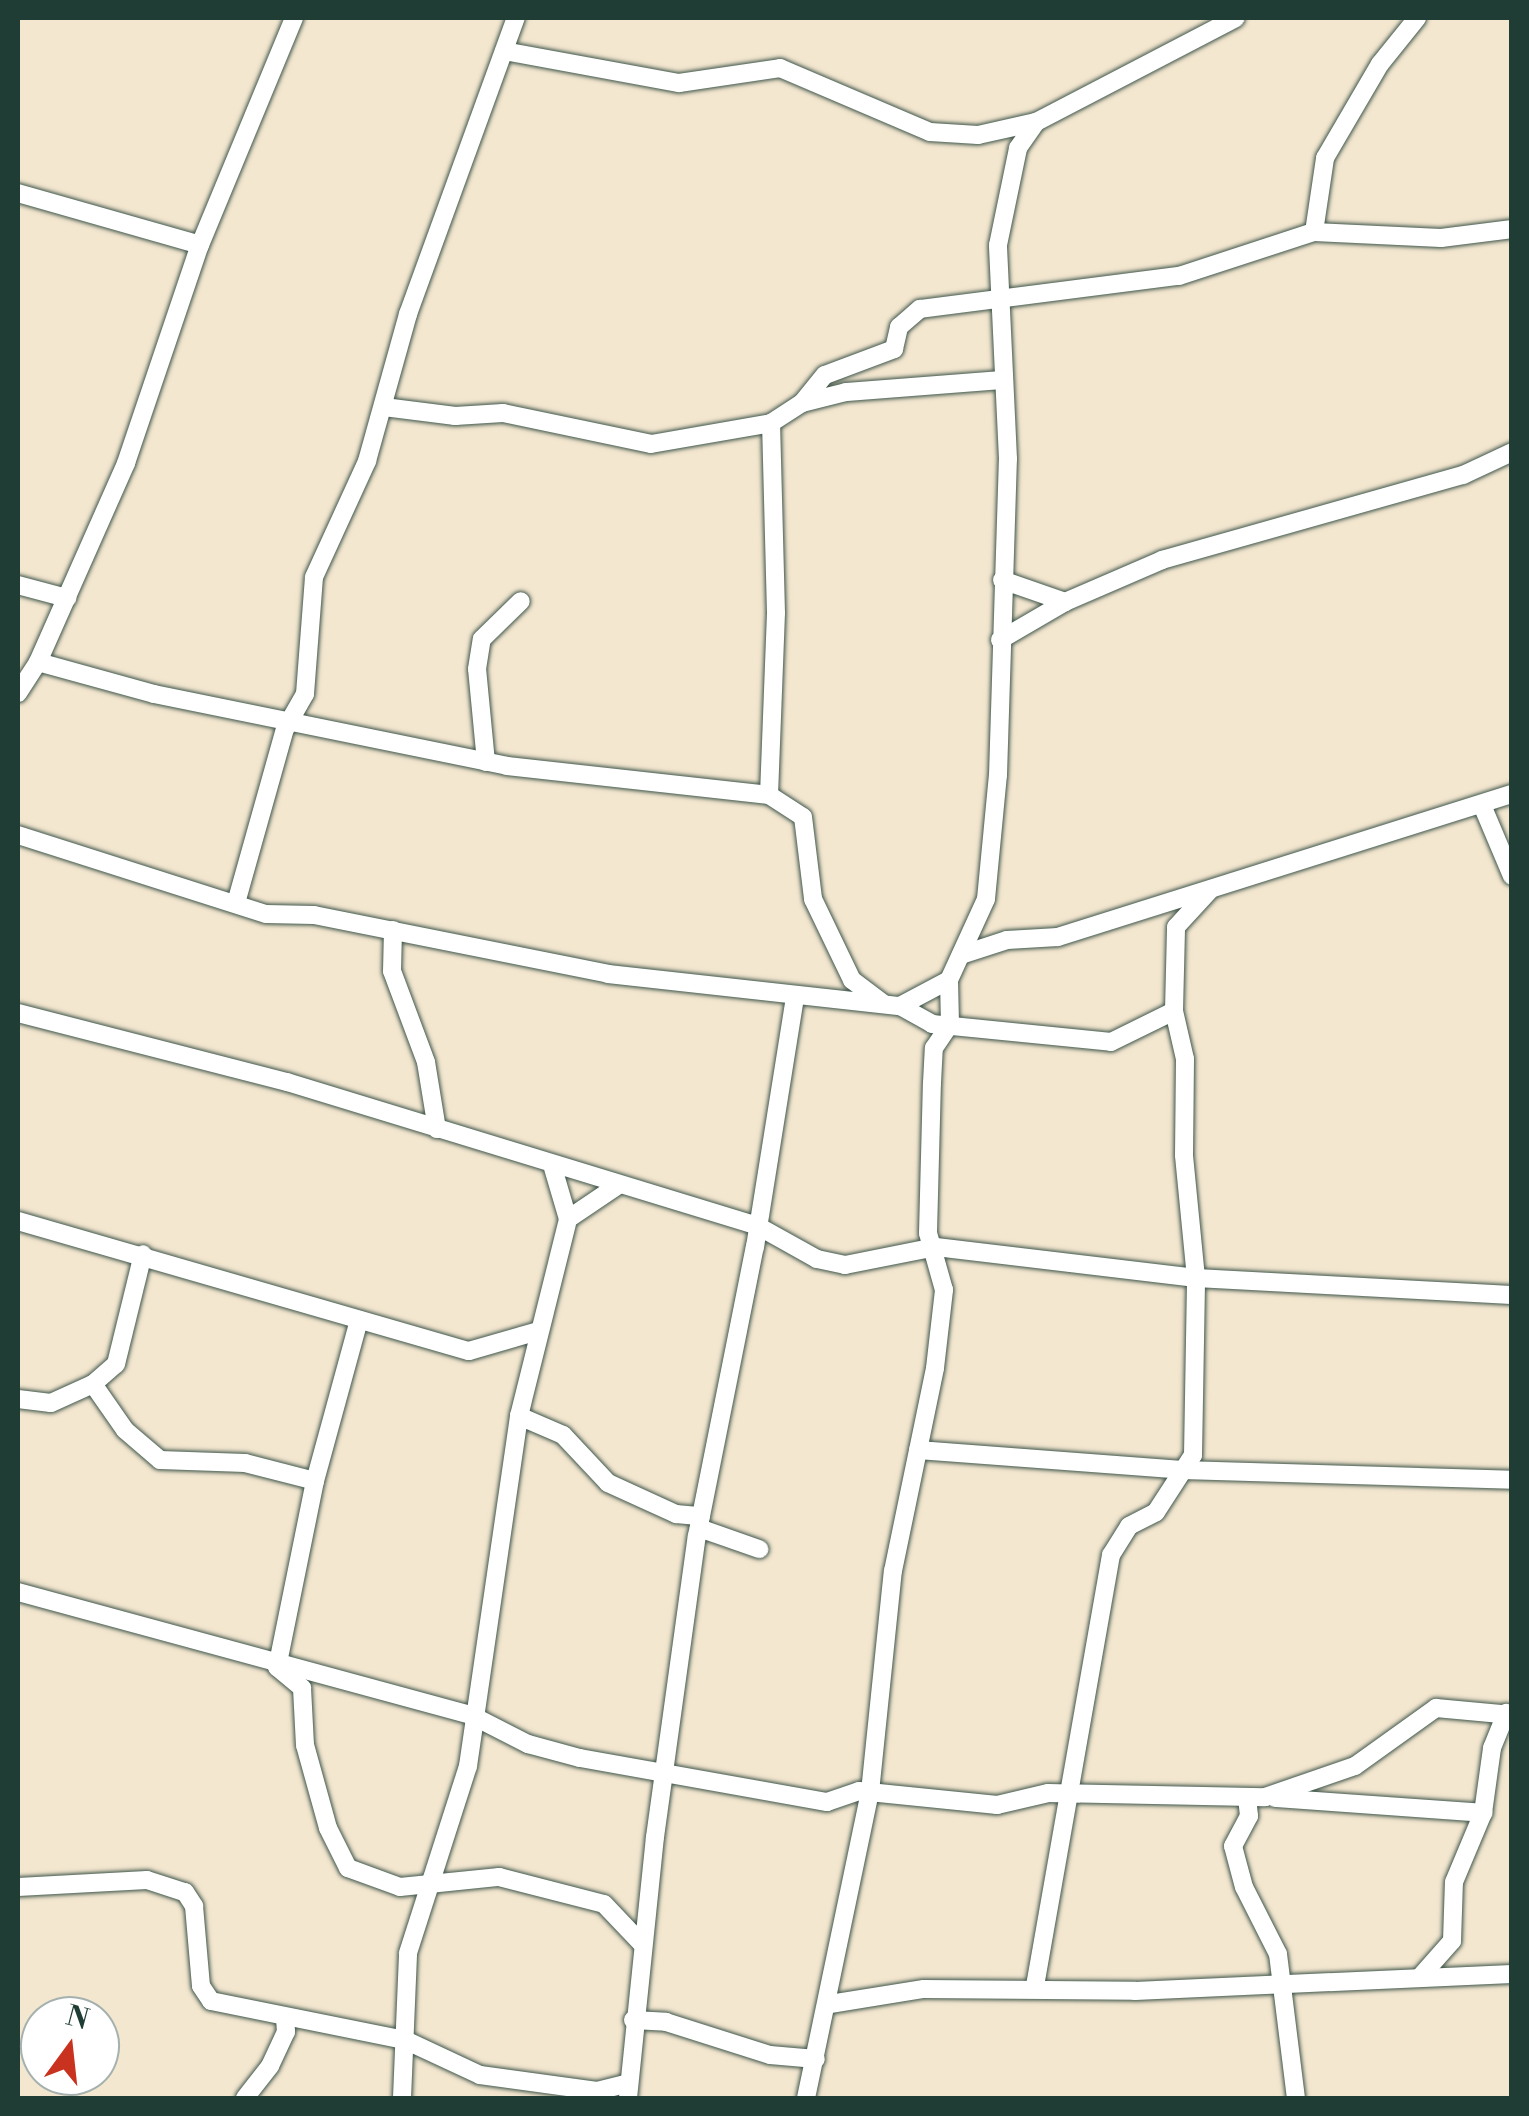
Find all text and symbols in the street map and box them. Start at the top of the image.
north arrow [20,1996,120,2096]
text: N [62,1999,93,2038]

